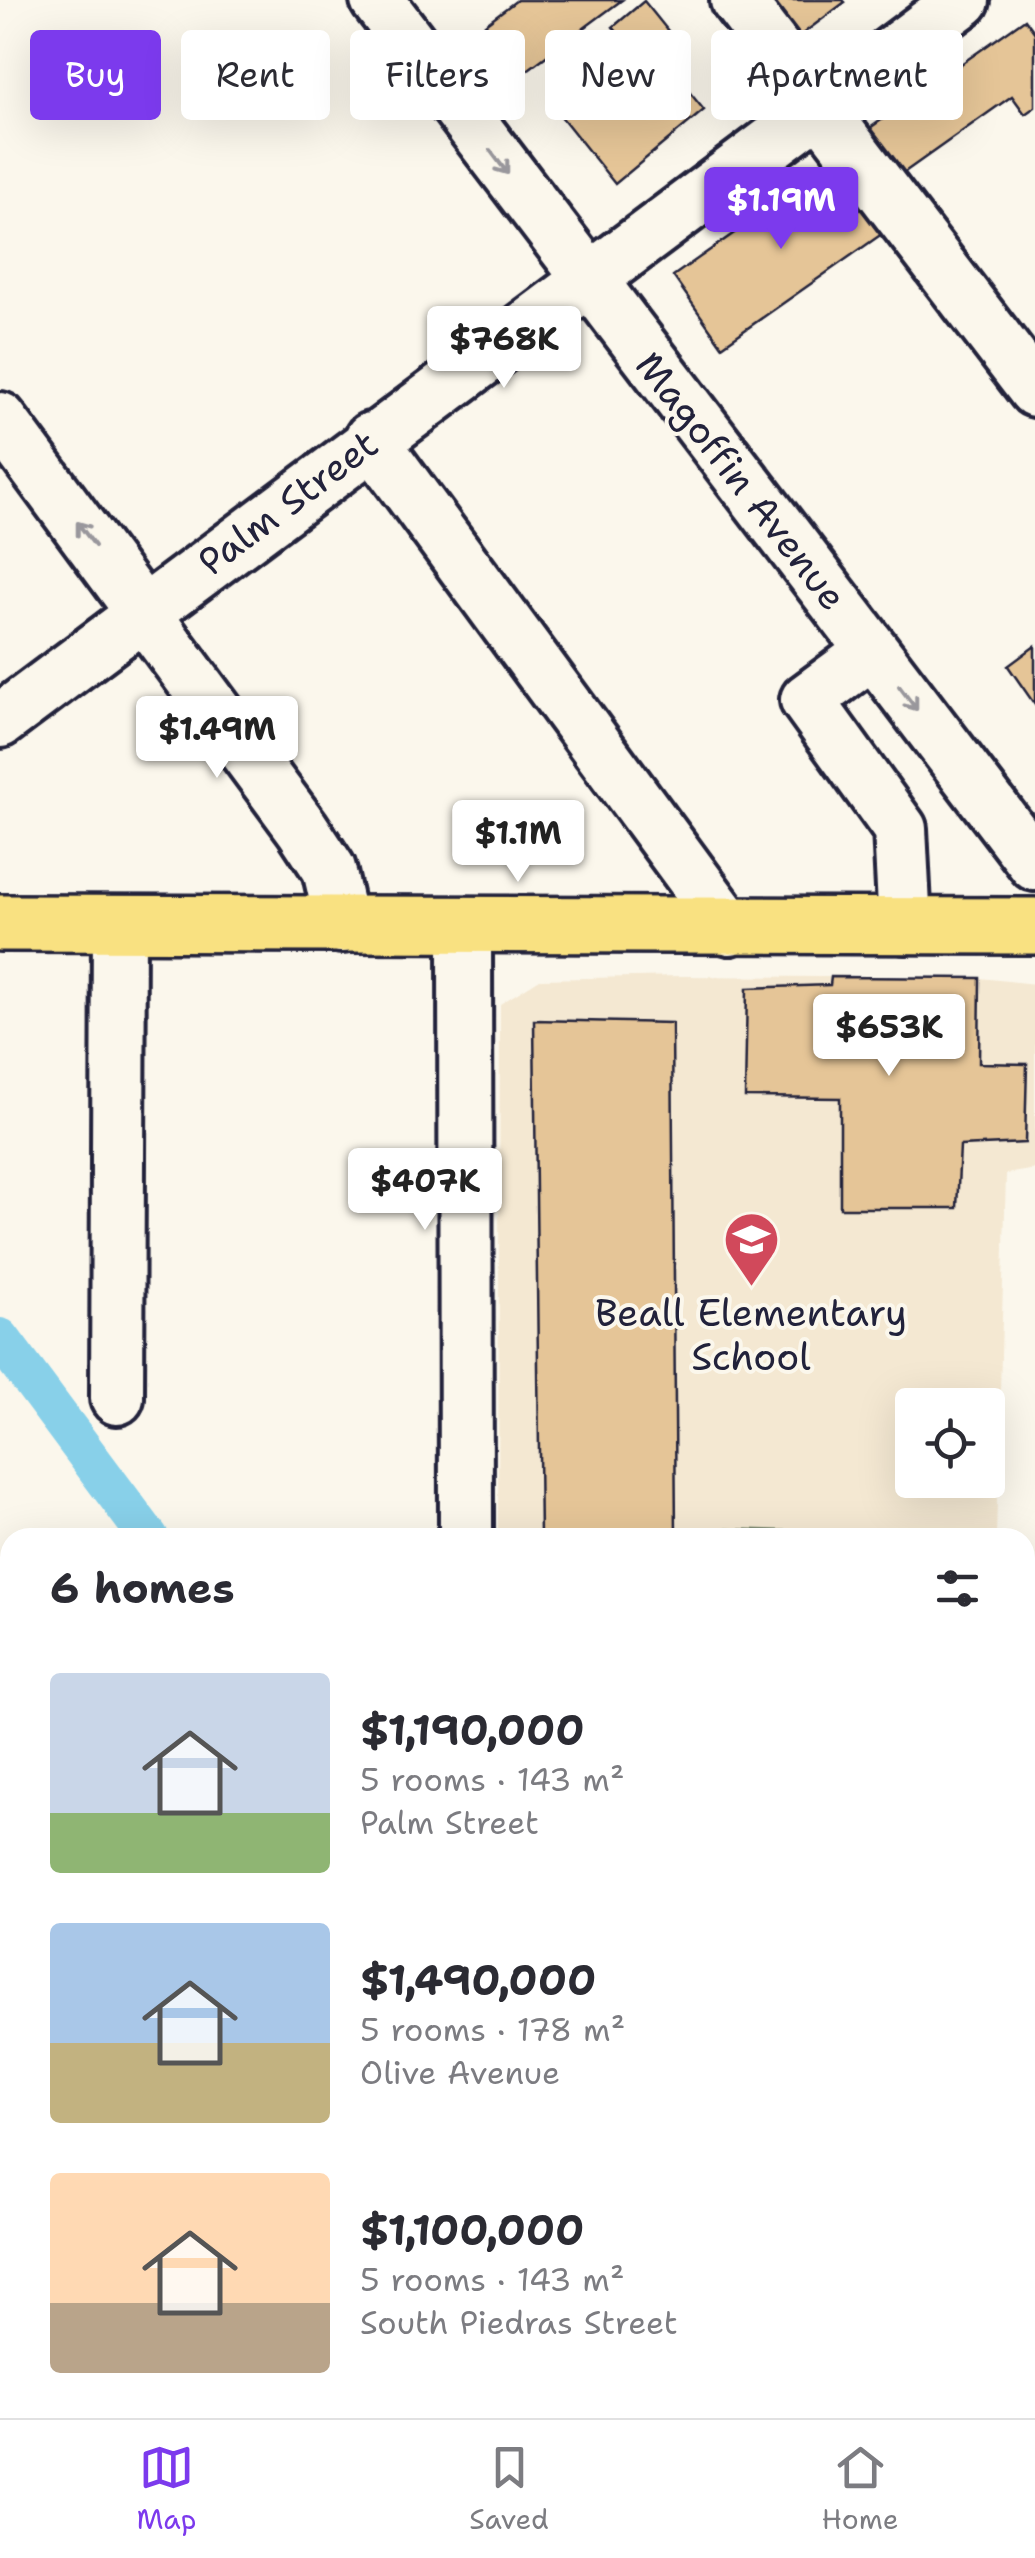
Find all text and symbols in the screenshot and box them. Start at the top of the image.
chip: Buy [30,30,161,120]
chip: Rent [181,30,330,120]
chip: Filters [350,30,525,120]
chip: New [545,30,691,120]
chip: Apartment [711,30,963,120]
one-way arrow [488,148,509,175]
pin: $1.19M [700,167,862,252]
text: $1.19M [726,178,836,221]
pin: $768K [434,306,574,391]
text: $768K [449,317,559,360]
street label: Magoffin Avenue [624,341,858,620]
street label: Palm Street [187,418,388,587]
one-way arrow [75,521,96,548]
one-way arrow [897,685,919,711]
pin: $1.49M [136,696,298,781]
text: $1.49M [158,707,276,750]
pin: $1.1M [448,800,588,885]
text: $1.1M [474,811,562,854]
pin: $653K [819,994,959,1079]
text: $653K [835,1005,943,1048]
pin: $407K [355,1148,495,1233]
text: $407K [370,1159,480,1202]
school or university icon: Beall Elementary School [721,1210,781,1289]
place label: Beall Elementary School [595,1287,907,1382]
map controls [895,1388,1005,1498]
button: locate [895,1388,1005,1498]
text: 6 homes [50,1560,235,1616]
icon: filters [930,1561,985,1616]
text: $1,190,000 [360,1702,585,1758]
icon: home [130,1713,250,1833]
text: 5 rooms · 143 m² [360,1758,625,1801]
text: Palm Street [360,1801,539,1844]
text: $1,490,000 [360,1952,596,2008]
icon: home [130,1963,250,2083]
text: 5 rooms · 178 m² [360,2008,625,2051]
text: Olive Avenue [360,2051,560,2094]
text: $1,100,000 [360,2202,584,2258]
icon: home [130,2213,250,2333]
text: 5 rooms · 143 m² [360,2258,625,2301]
text: South Piedras Street [360,2301,678,2344]
tab: Map [136,2440,196,2538]
tab: Saved [469,2440,549,2538]
tab: Home [822,2440,899,2538]

